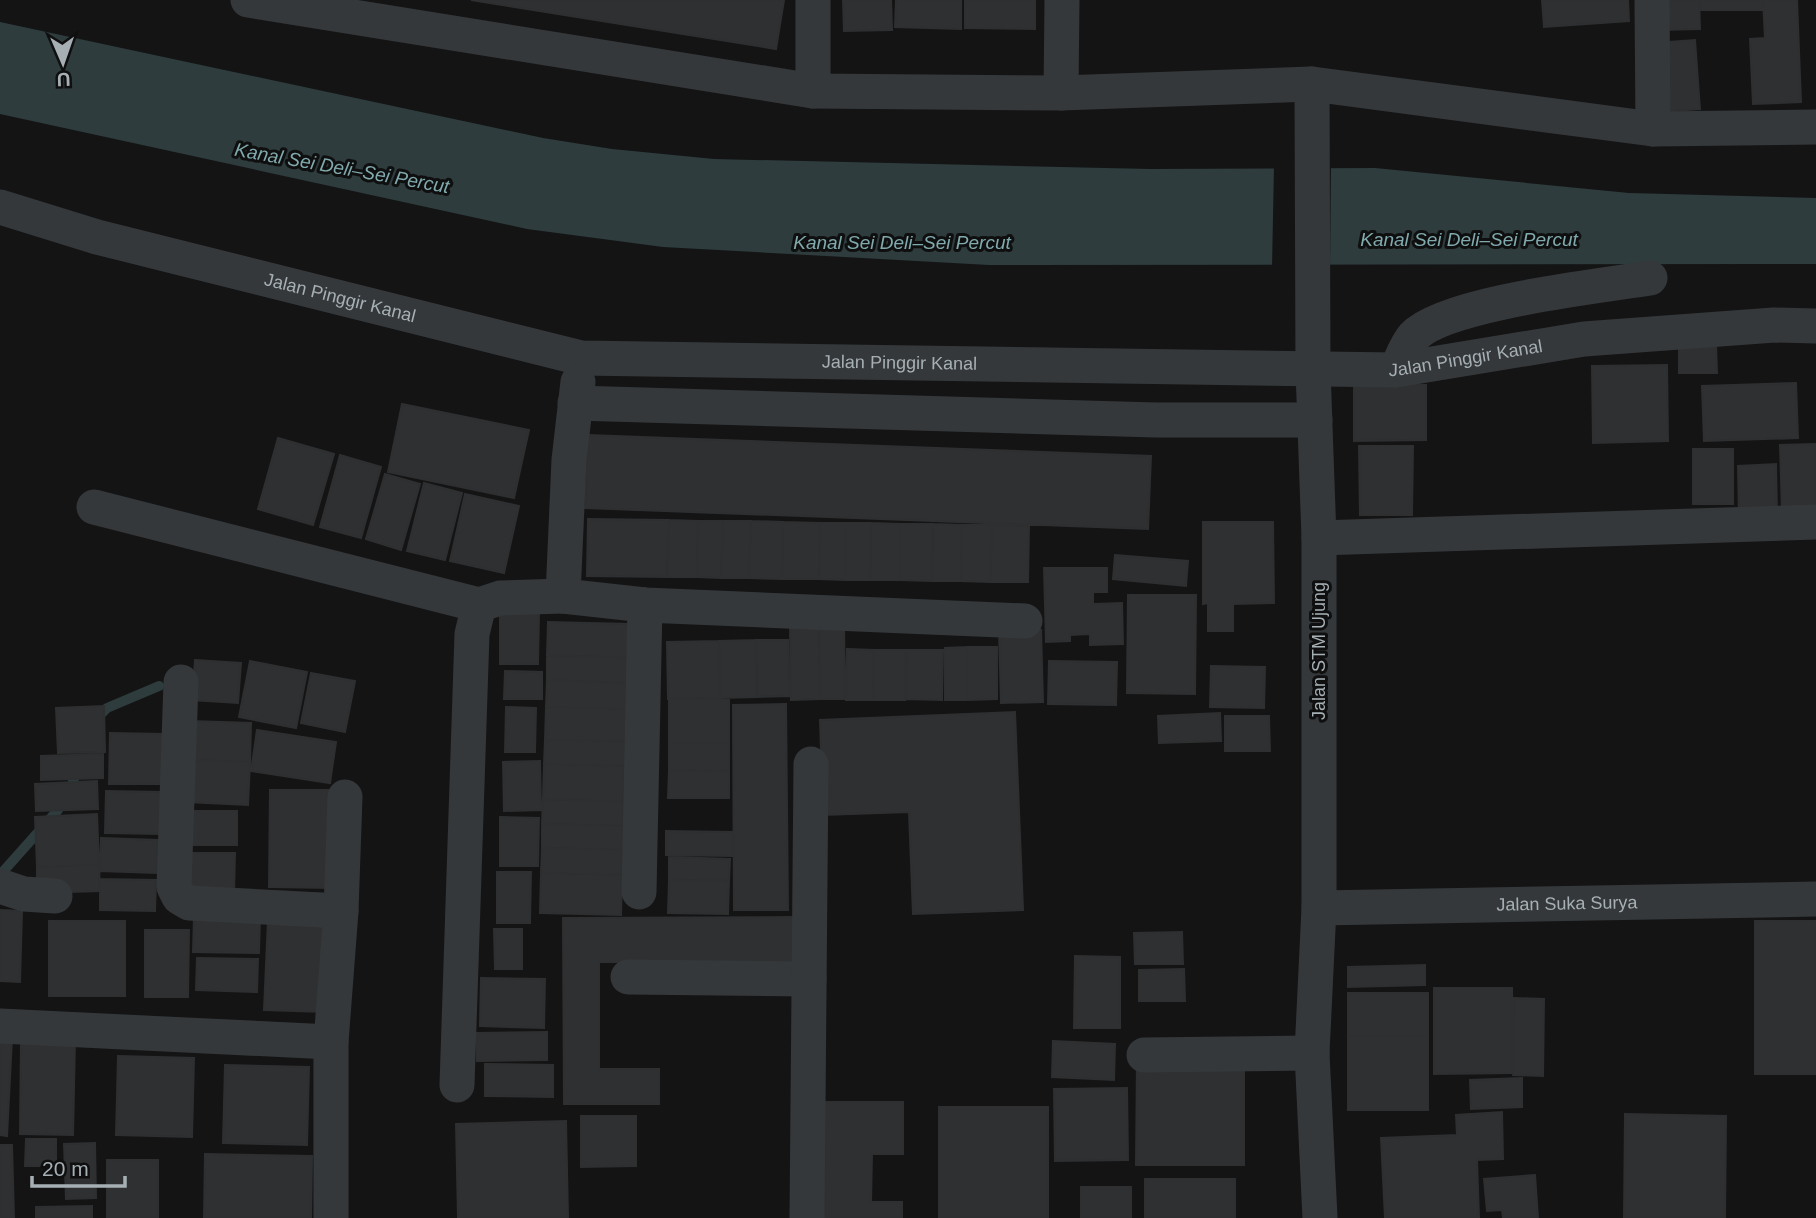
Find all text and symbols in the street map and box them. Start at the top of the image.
north arrow [28,28,98,98]
text: U [56,69,71,90]
water label: Kanal Sei Deli–Sei Percut [233,139,452,197]
water label: Kanal Sei Deli–Sei Percut [1360,229,1578,250]
water label: Kanal Sei Deli–Sei Percut [793,232,1011,253]
street label: Jalan Pinggir Kanal [262,269,418,326]
street label: Jalan Pinggir Kanal [1389,336,1544,380]
street label: Jalan Pinggir Kanal [822,352,977,374]
street label: Jalan STM Ujung [1309,582,1329,720]
street label: Jalan Suka Surya [1496,892,1639,915]
scale bar [32,1144,124,1188]
text: 20 m [42,1157,89,1180]

